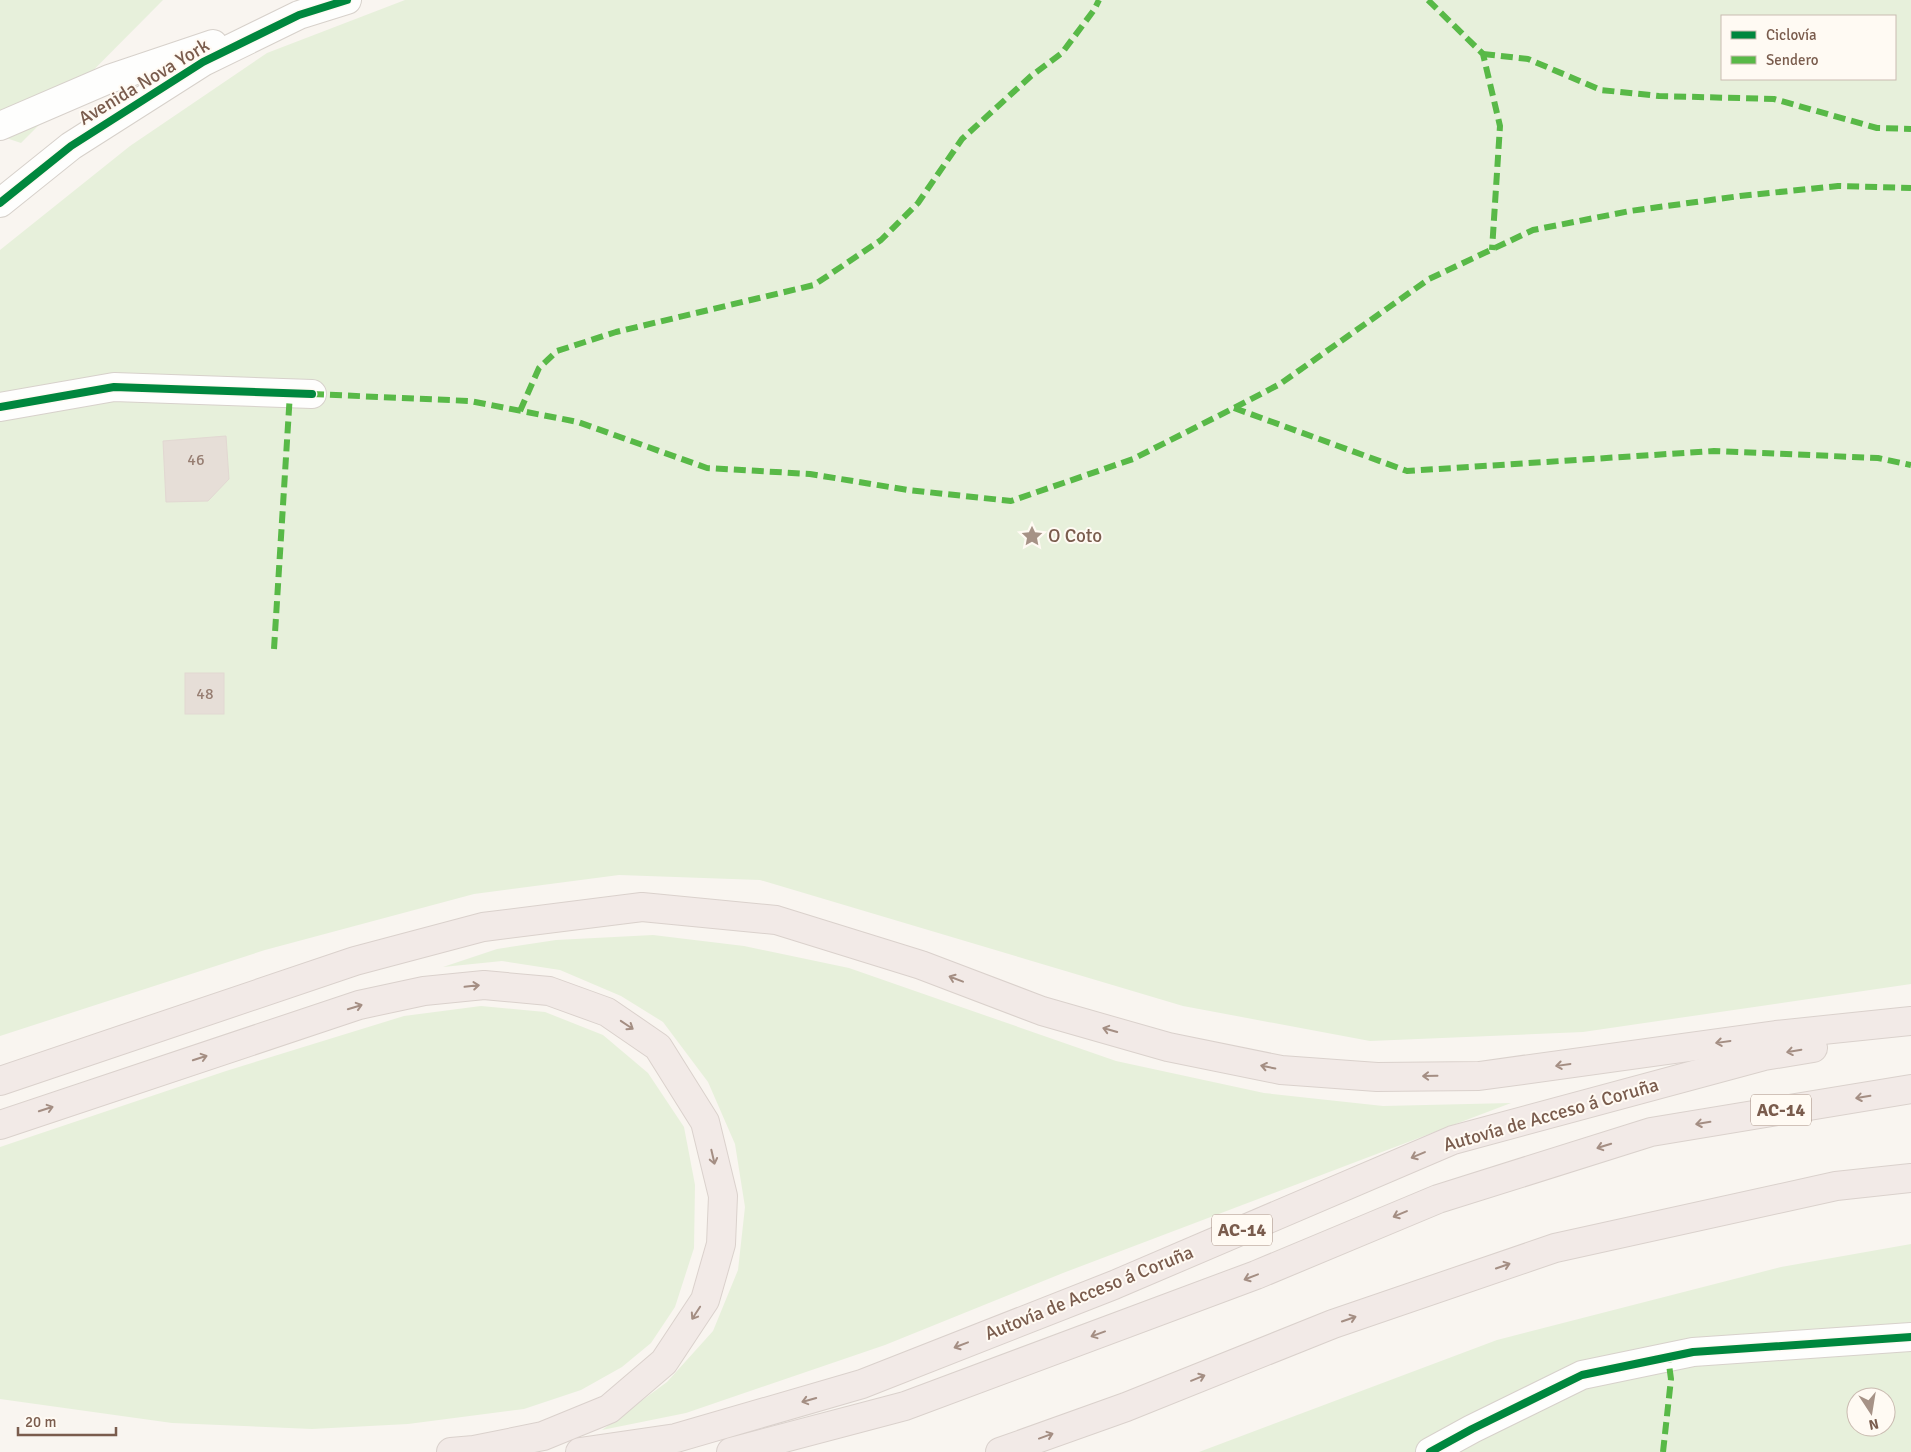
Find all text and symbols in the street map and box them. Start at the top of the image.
legend [1721,15,1896,80]
text: Ciclovía [1766,26,1817,44]
street label: Avenida Nova York [74,33,214,131]
text: Sendero [1766,51,1819,69]
house number: 46 [187,450,205,470]
place icon: O Coto [1019,523,1045,549]
place label: O Coto [1048,524,1102,548]
house number: 48 [196,684,214,704]
one-way arrow [949,973,964,983]
one-way arrow [464,982,480,991]
one-way arrow [346,1001,362,1011]
one-way arrow [619,1020,633,1030]
one-way arrow [1102,1025,1118,1035]
one-way arrow [1716,1038,1732,1048]
one-way arrow [1786,1047,1802,1057]
one-way arrow [192,1053,208,1062]
one-way arrow [1555,1060,1571,1070]
one-way arrow [1260,1062,1276,1072]
one-way arrow [1422,1072,1438,1081]
street label: Autovía de Acceso á Coruña [1441,1073,1661,1157]
one-way arrow [1855,1092,1871,1102]
road number: AC-14 [1751,1094,1811,1126]
one-way arrow [38,1104,54,1114]
one-way arrow [1695,1119,1711,1129]
one-way arrow [1597,1142,1613,1152]
one-way arrow [709,1148,718,1164]
one-way arrow [1411,1150,1426,1160]
one-way arrow [1393,1211,1408,1220]
road number: AC-14 [1212,1214,1272,1246]
street label: Autovía de Acceso á Coruña [981,1240,1197,1346]
one-way arrow [1494,1261,1510,1270]
one-way arrow [1243,1273,1259,1282]
one-way arrow [691,1306,702,1320]
one-way arrow [1341,1314,1356,1323]
one-way arrow [1091,1330,1107,1339]
one-way arrow [954,1341,969,1350]
one-way arrow [1190,1373,1205,1382]
north arrow [1846,1387,1896,1437]
one-way arrow [801,1395,817,1405]
scale bar [18,1404,115,1436]
text: 20 m [25,1413,56,1431]
text: N [1867,1415,1880,1434]
one-way arrow [1037,1431,1053,1440]

